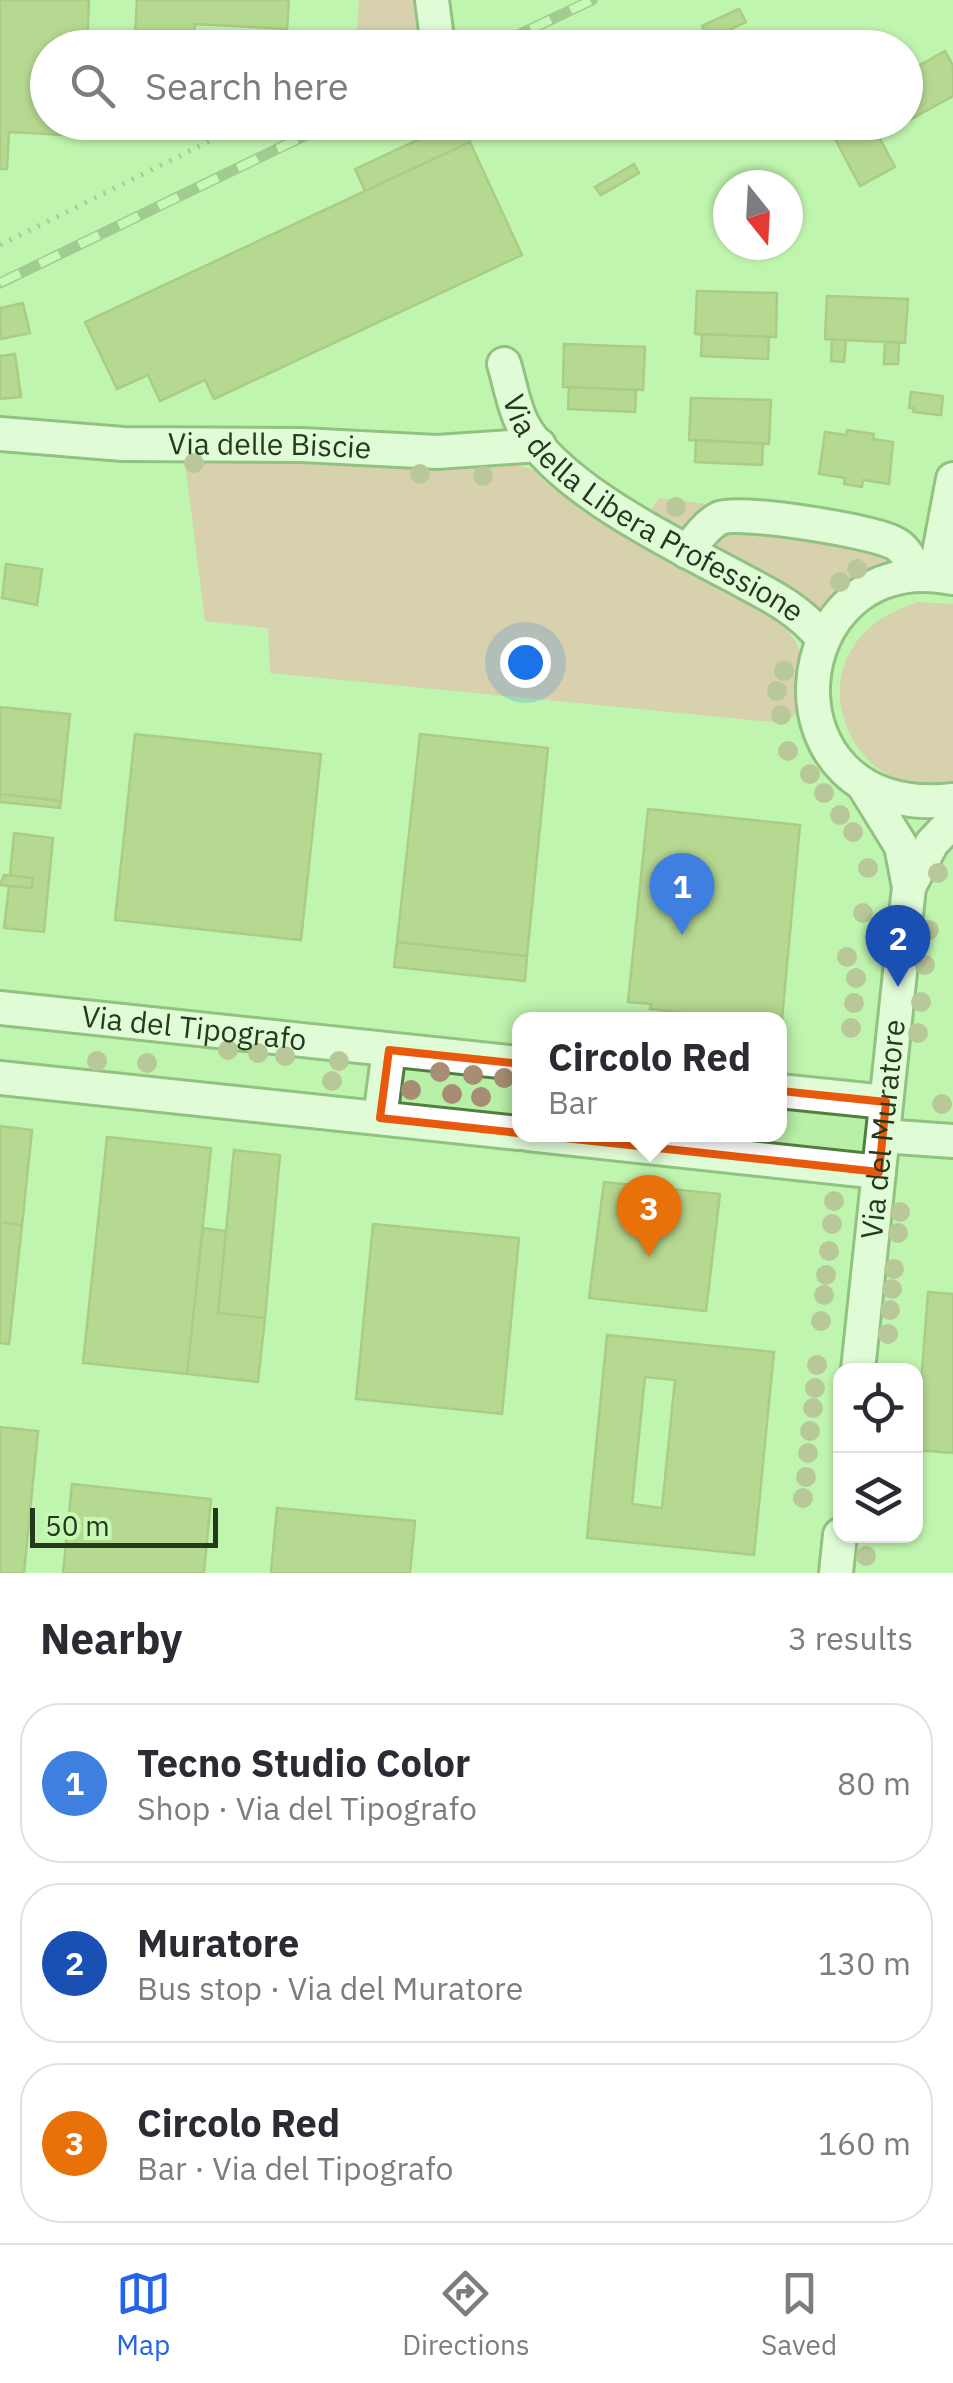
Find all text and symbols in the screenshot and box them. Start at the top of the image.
search box [30,30,923,140]
icon: search [65,58,120,113]
text: Search here [145,61,349,110]
north arrow [713,170,803,260]
street label: Via della Libera Professione [495,389,813,630]
street label: Via delle Biscie [168,423,372,467]
your location [500,637,551,688]
pin: 1 [650,852,714,935]
pin: 2 [866,904,930,987]
street label: Via del Tipografo [80,996,309,1058]
popup [512,1012,787,1142]
street label: Via del Muratore [851,1017,913,1241]
text: Circolo Red [548,1032,751,1081]
text: Bar [548,1081,598,1123]
pin: 3 [616,1174,682,1257]
map controls [833,1363,923,1543]
button: locate [833,1363,923,1453]
button: layers [833,1453,923,1543]
scale bar [30,1503,218,1548]
text: 50 m [45,1507,110,1544]
text: Nearby [40,1611,182,1666]
text: 3 results [788,1617,913,1659]
text: Tecno Studio Color [137,1738,470,1787]
text: 1 [65,1762,84,1804]
text: 80 m [837,1762,911,1804]
text: Shop · Via del Tipografo [137,1787,477,1829]
text: Muratore [137,1918,299,1967]
text: 2 [65,1942,84,1984]
text: 130 m [818,1942,911,1984]
text: Bus stop · Via del Muratore [137,1967,523,2009]
text: Circolo Red [137,2098,340,2147]
text: 3 [65,2122,84,2164]
text: 160 m [818,2122,911,2164]
text: Bar · Via del Tipografo [137,2147,453,2189]
tab: Map [116,2266,171,2363]
tab: Directions [402,2266,530,2363]
tab: Saved [761,2266,837,2363]

